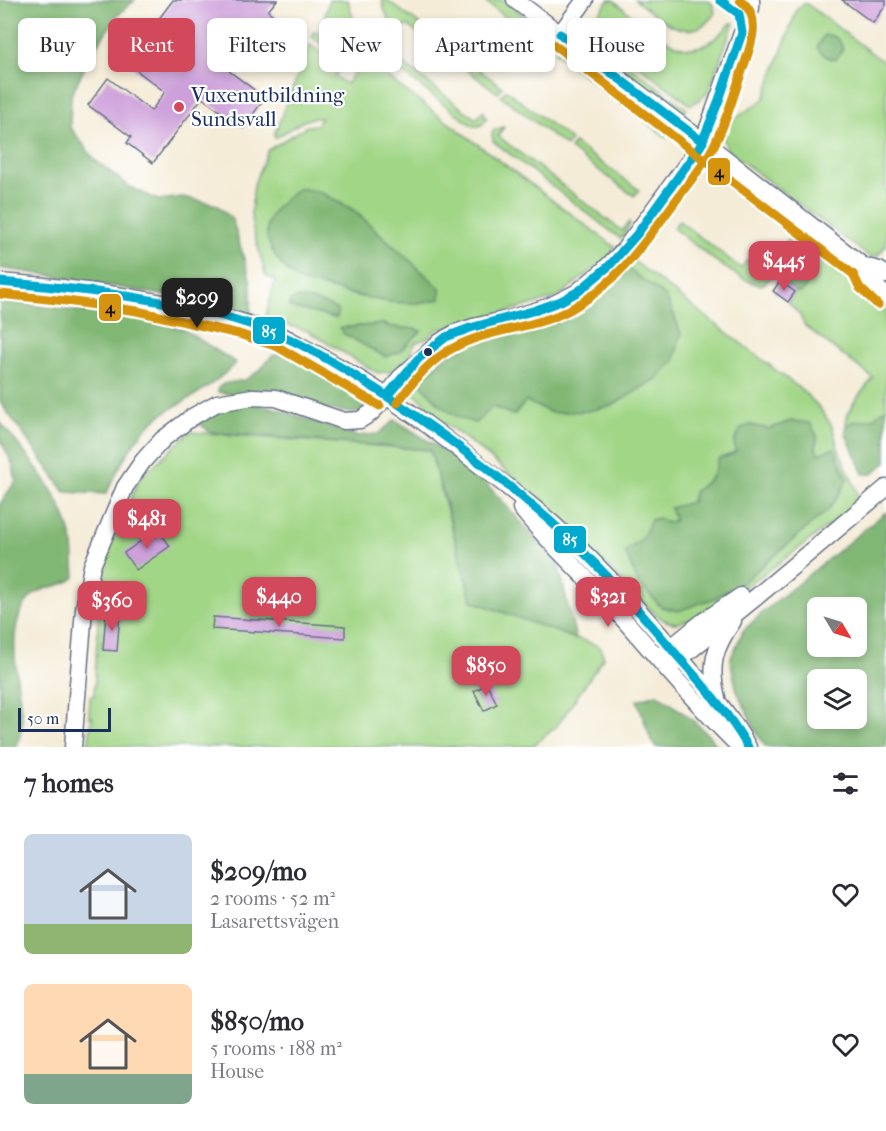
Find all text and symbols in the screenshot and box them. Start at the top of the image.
chip: Buy [18,18,96,72]
chip: Rent [108,18,195,72]
chip: Filters [207,18,307,72]
chip: New [319,18,402,72]
chip: Apartment [414,18,555,72]
chip: House [567,18,666,72]
place label: Vuxenutbildning Sundsvall [190,83,345,131]
marker: Vuxenutbildning Sundsvall [172,100,186,114]
line badge: 4 [707,157,731,186]
text: 4 [713,162,725,182]
pin: $445 [748,241,820,292]
text: $445 [763,249,805,272]
pin: $209 [161,278,233,329]
text: $209 [176,286,218,309]
line badge: 4 [98,293,122,322]
text: 4 [104,298,116,318]
line badge: 85 [252,316,286,345]
text: 85 [262,322,277,341]
unlabelled marker [422,346,434,358]
pin: $481 [111,499,183,550]
text: $481 [127,507,167,530]
line badge: 85 [553,525,587,554]
text: 85 [563,530,578,549]
pin: $440 [243,577,315,628]
pin: $321 [572,577,644,628]
pin: $360 [76,581,148,632]
text: $440 [256,585,302,608]
text: $321 [590,585,626,608]
text: $360 [91,589,133,612]
north arrow [807,597,867,657]
map controls [807,597,867,729]
pin: $850 [450,646,522,697]
text: $850 [466,654,506,677]
button: layers [807,669,867,729]
scale bar [18,705,111,732]
text: 50 m [27,709,59,728]
icon: filters [829,767,862,800]
text: 7 homes [24,768,114,799]
text: $209/mo [210,856,307,887]
icon: home [72,858,144,930]
icon: heart [829,878,862,911]
text: 2 rooms · 52 m² [210,887,335,910]
text: Lasarettsvägen [210,910,339,933]
text: $850/mo [210,1006,304,1037]
icon: home [72,1008,144,1080]
icon: heart [829,1028,862,1061]
text: 5 rooms · 188 m² [210,1037,342,1060]
text: House [210,1060,264,1083]

